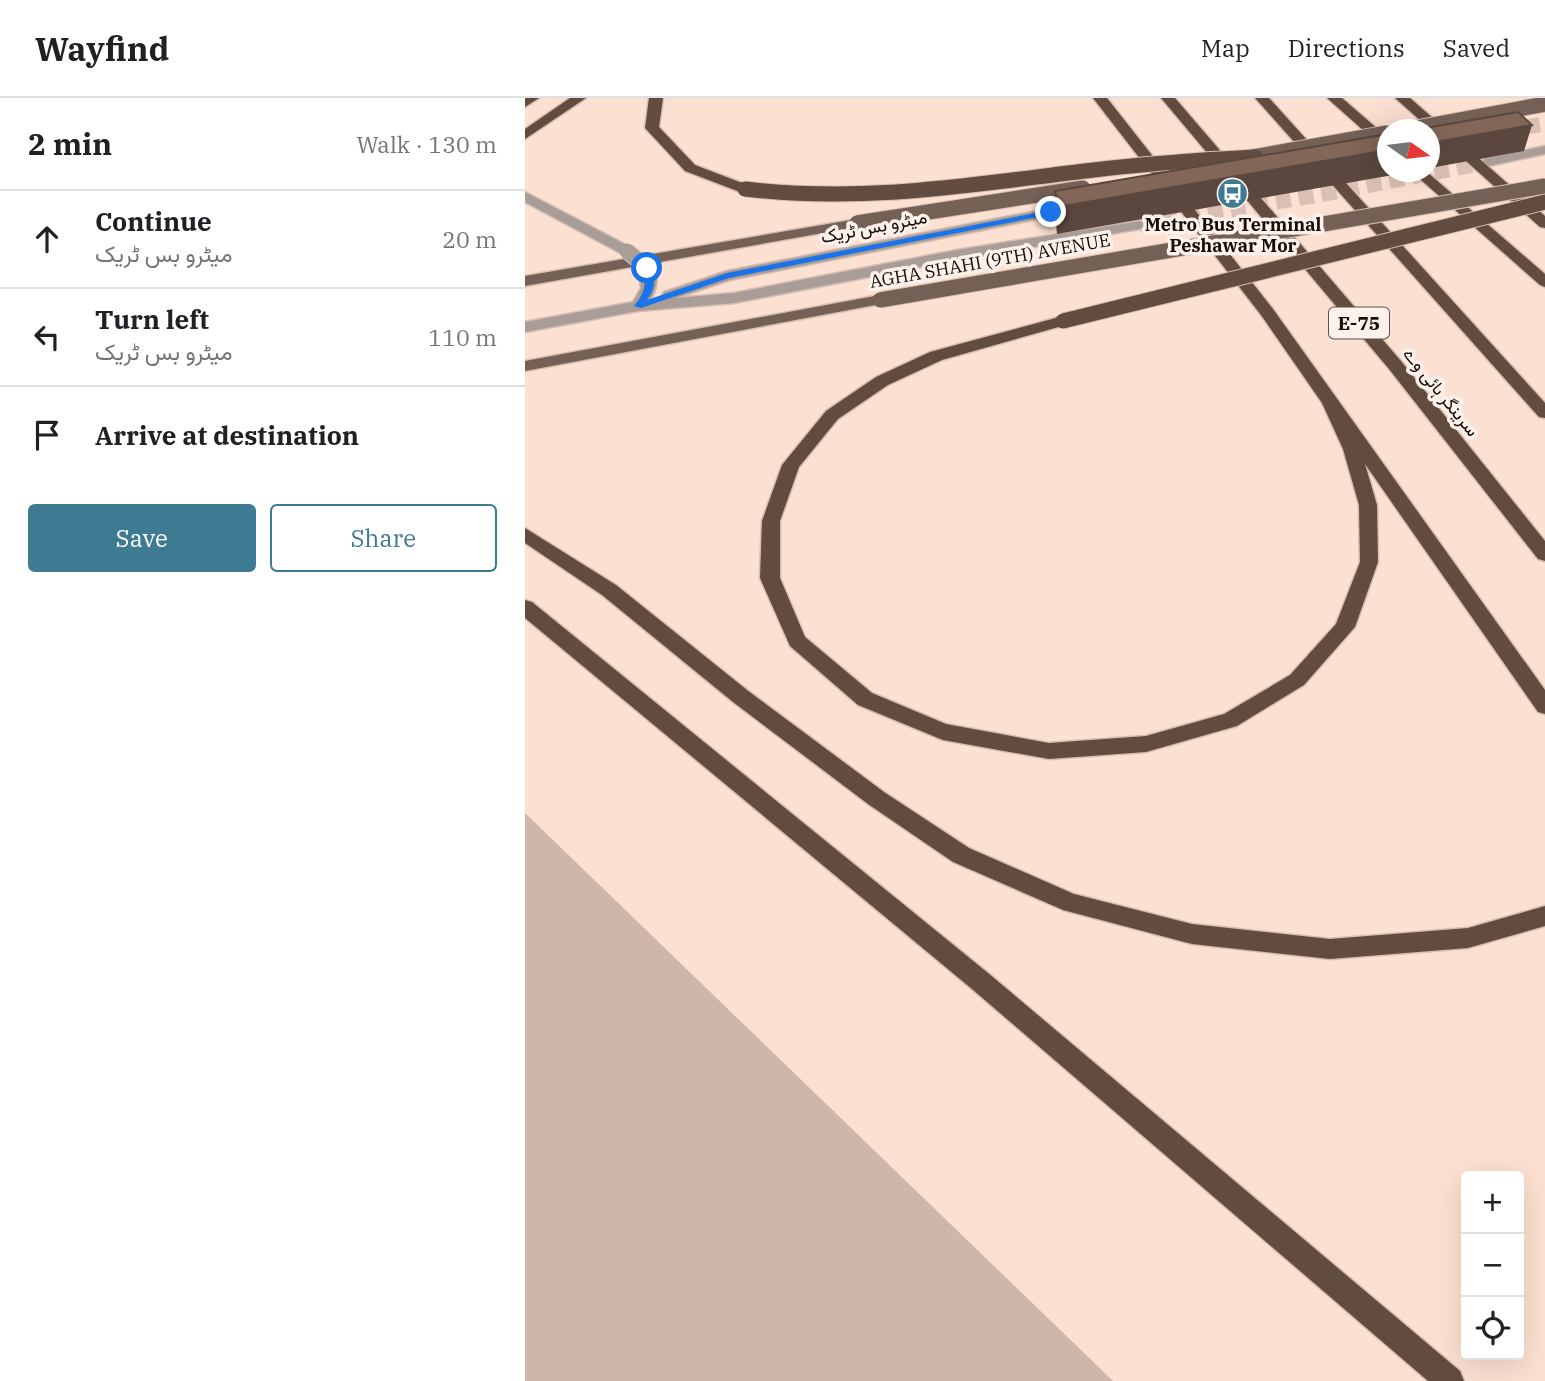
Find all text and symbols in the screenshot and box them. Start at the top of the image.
text: Wayfind [35,27,169,70]
text: Map [1201,32,1250,64]
text: Directions [1288,32,1405,64]
text: Saved [1443,32,1510,64]
north arrow [1377,119,1440,182]
text: 2 min [28,124,112,163]
text: Walk · 130 m [356,129,497,159]
bus stop icon: Metro Bus Terminal Peshawar Mor [1216,177,1250,211]
route end [1035,196,1066,227]
text: Continue [95,204,212,238]
street label: میٹرو بس ٹریک [819,205,929,248]
place label: Metro Bus Terminal Peshawar Mor [1145,213,1321,257]
icon: ahead [28,220,66,258]
text: 20 m [442,224,497,254]
street label: AGHA SHAHI (9TH) AVENUE [868,228,1112,293]
text: میٹرو بس ٹریک [95,238,233,268]
route start [631,252,662,283]
text: Turn left [95,302,209,336]
road number: E-75 [1329,308,1389,339]
icon: left [28,318,66,356]
text: 110 m [428,322,497,352]
text: میٹرو بس ٹریک [95,336,233,366]
street label: سرینگر ہائی وے [1398,342,1484,442]
icon: arrive [28,416,66,454]
text: Arrive at destination [95,418,359,452]
button: Save [28,504,256,572]
button: Share [270,504,497,572]
map controls [1461,1171,1524,1360]
button: + [1461,1171,1524,1234]
button: − [1461,1234,1524,1297]
button: locate [1461,1297,1524,1360]

